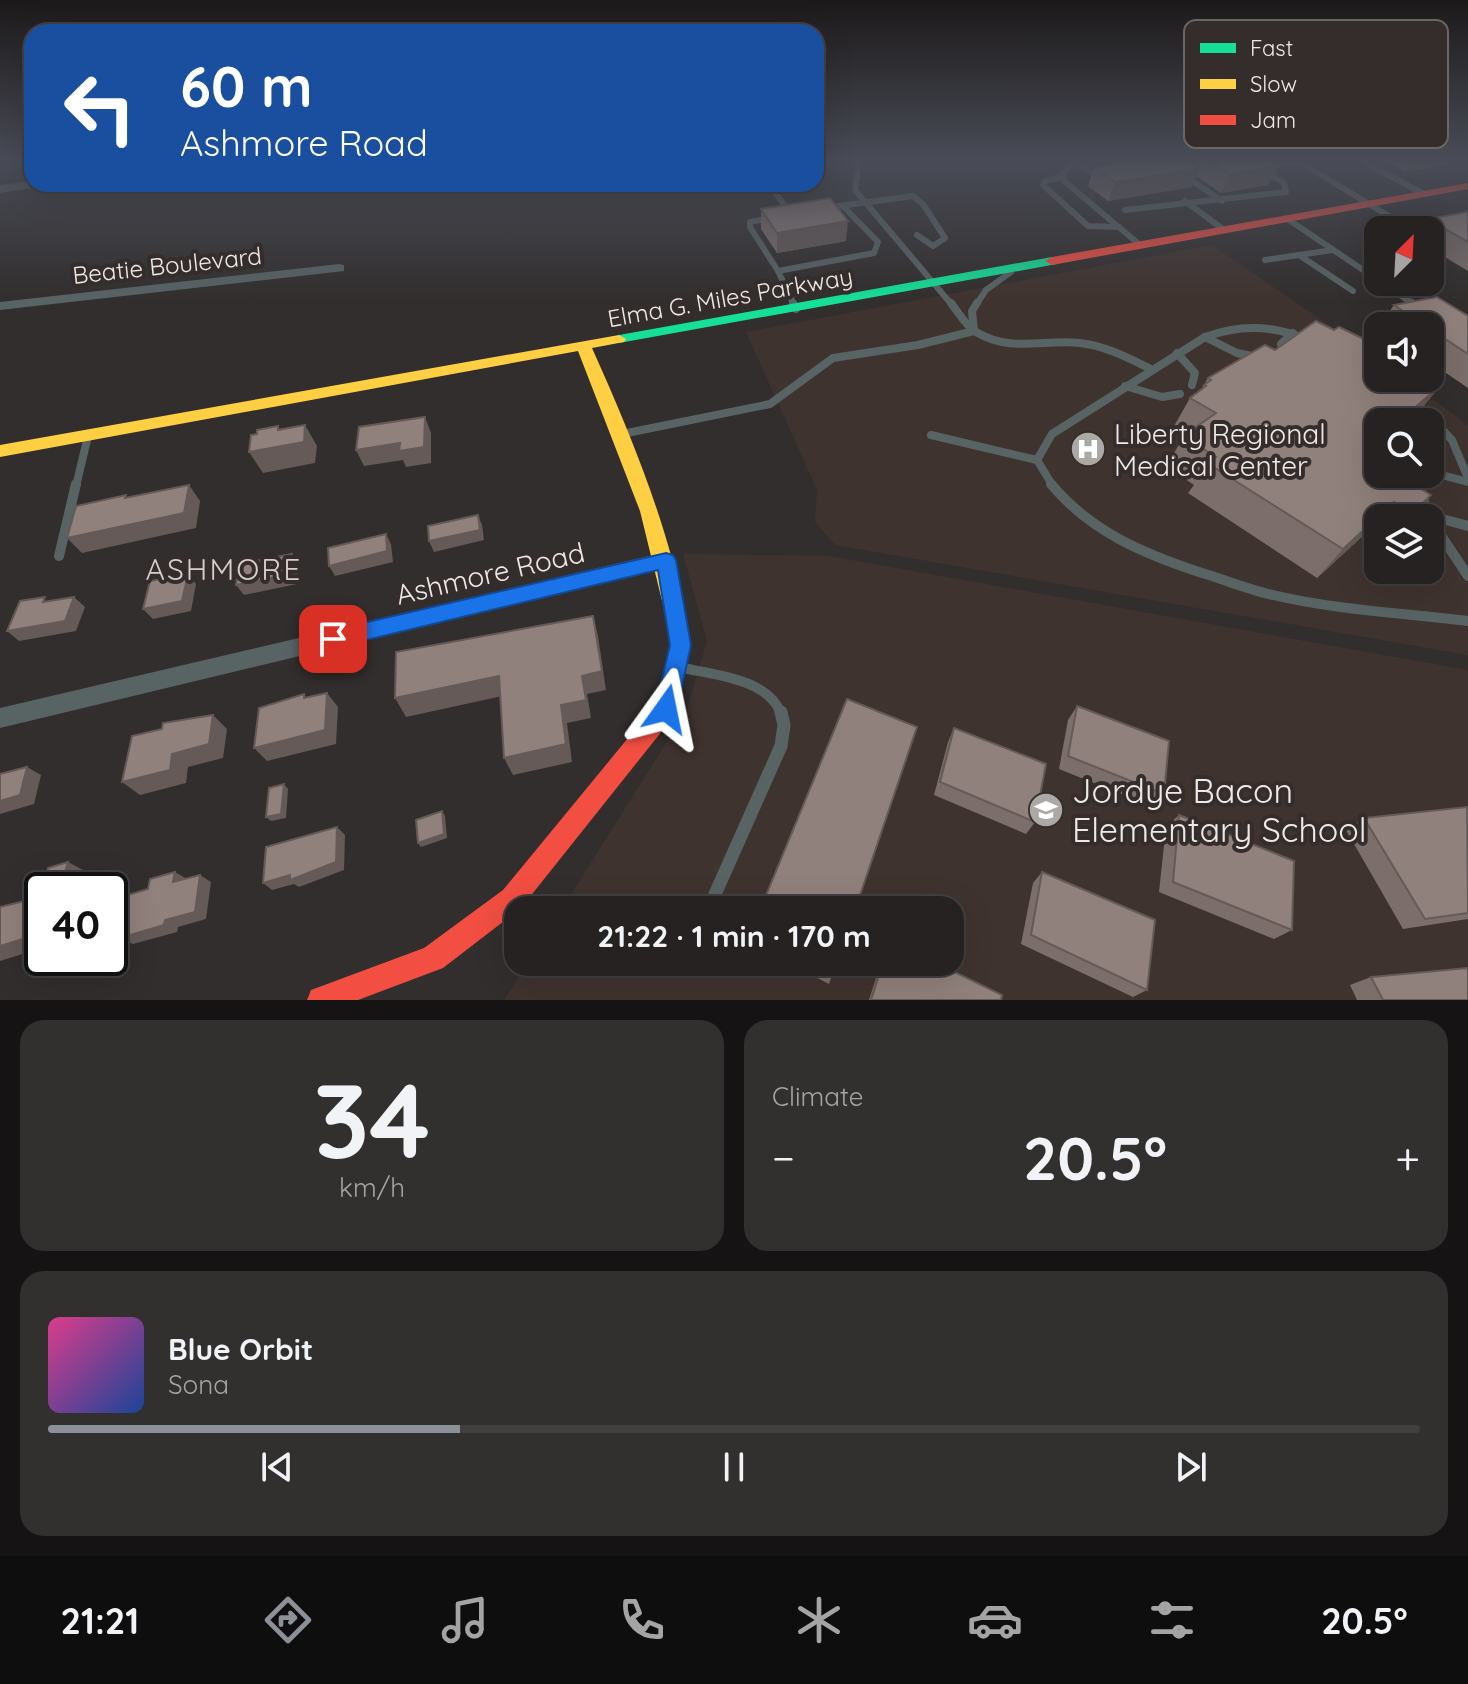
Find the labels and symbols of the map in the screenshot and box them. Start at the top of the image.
legend [1184,20,1448,148]
text: Fast [1250,34,1293,62]
text: Slow [1250,70,1297,98]
text: Jam [1250,106,1296,134]
north arrow [1364,216,1444,296]
street label: Beatie Boulevard [71,240,263,290]
street label: Elma G. Miles Parkway [605,261,855,333]
place label: Liberty Regional Medical Center [1114,416,1326,483]
hospital icon: Liberty Regional Medical Center [1069,430,1107,468]
street label: Ashmore Road [392,534,588,612]
district label: ASHMORE [146,550,302,588]
pin [299,605,367,673]
position arrow [624,667,708,751]
place label: Jordye Bacon Elementary School [1072,769,1367,851]
school or university icon: Jordye Bacon Elementary School [1027,791,1065,829]
speed limit sign: 40 [24,872,128,976]

